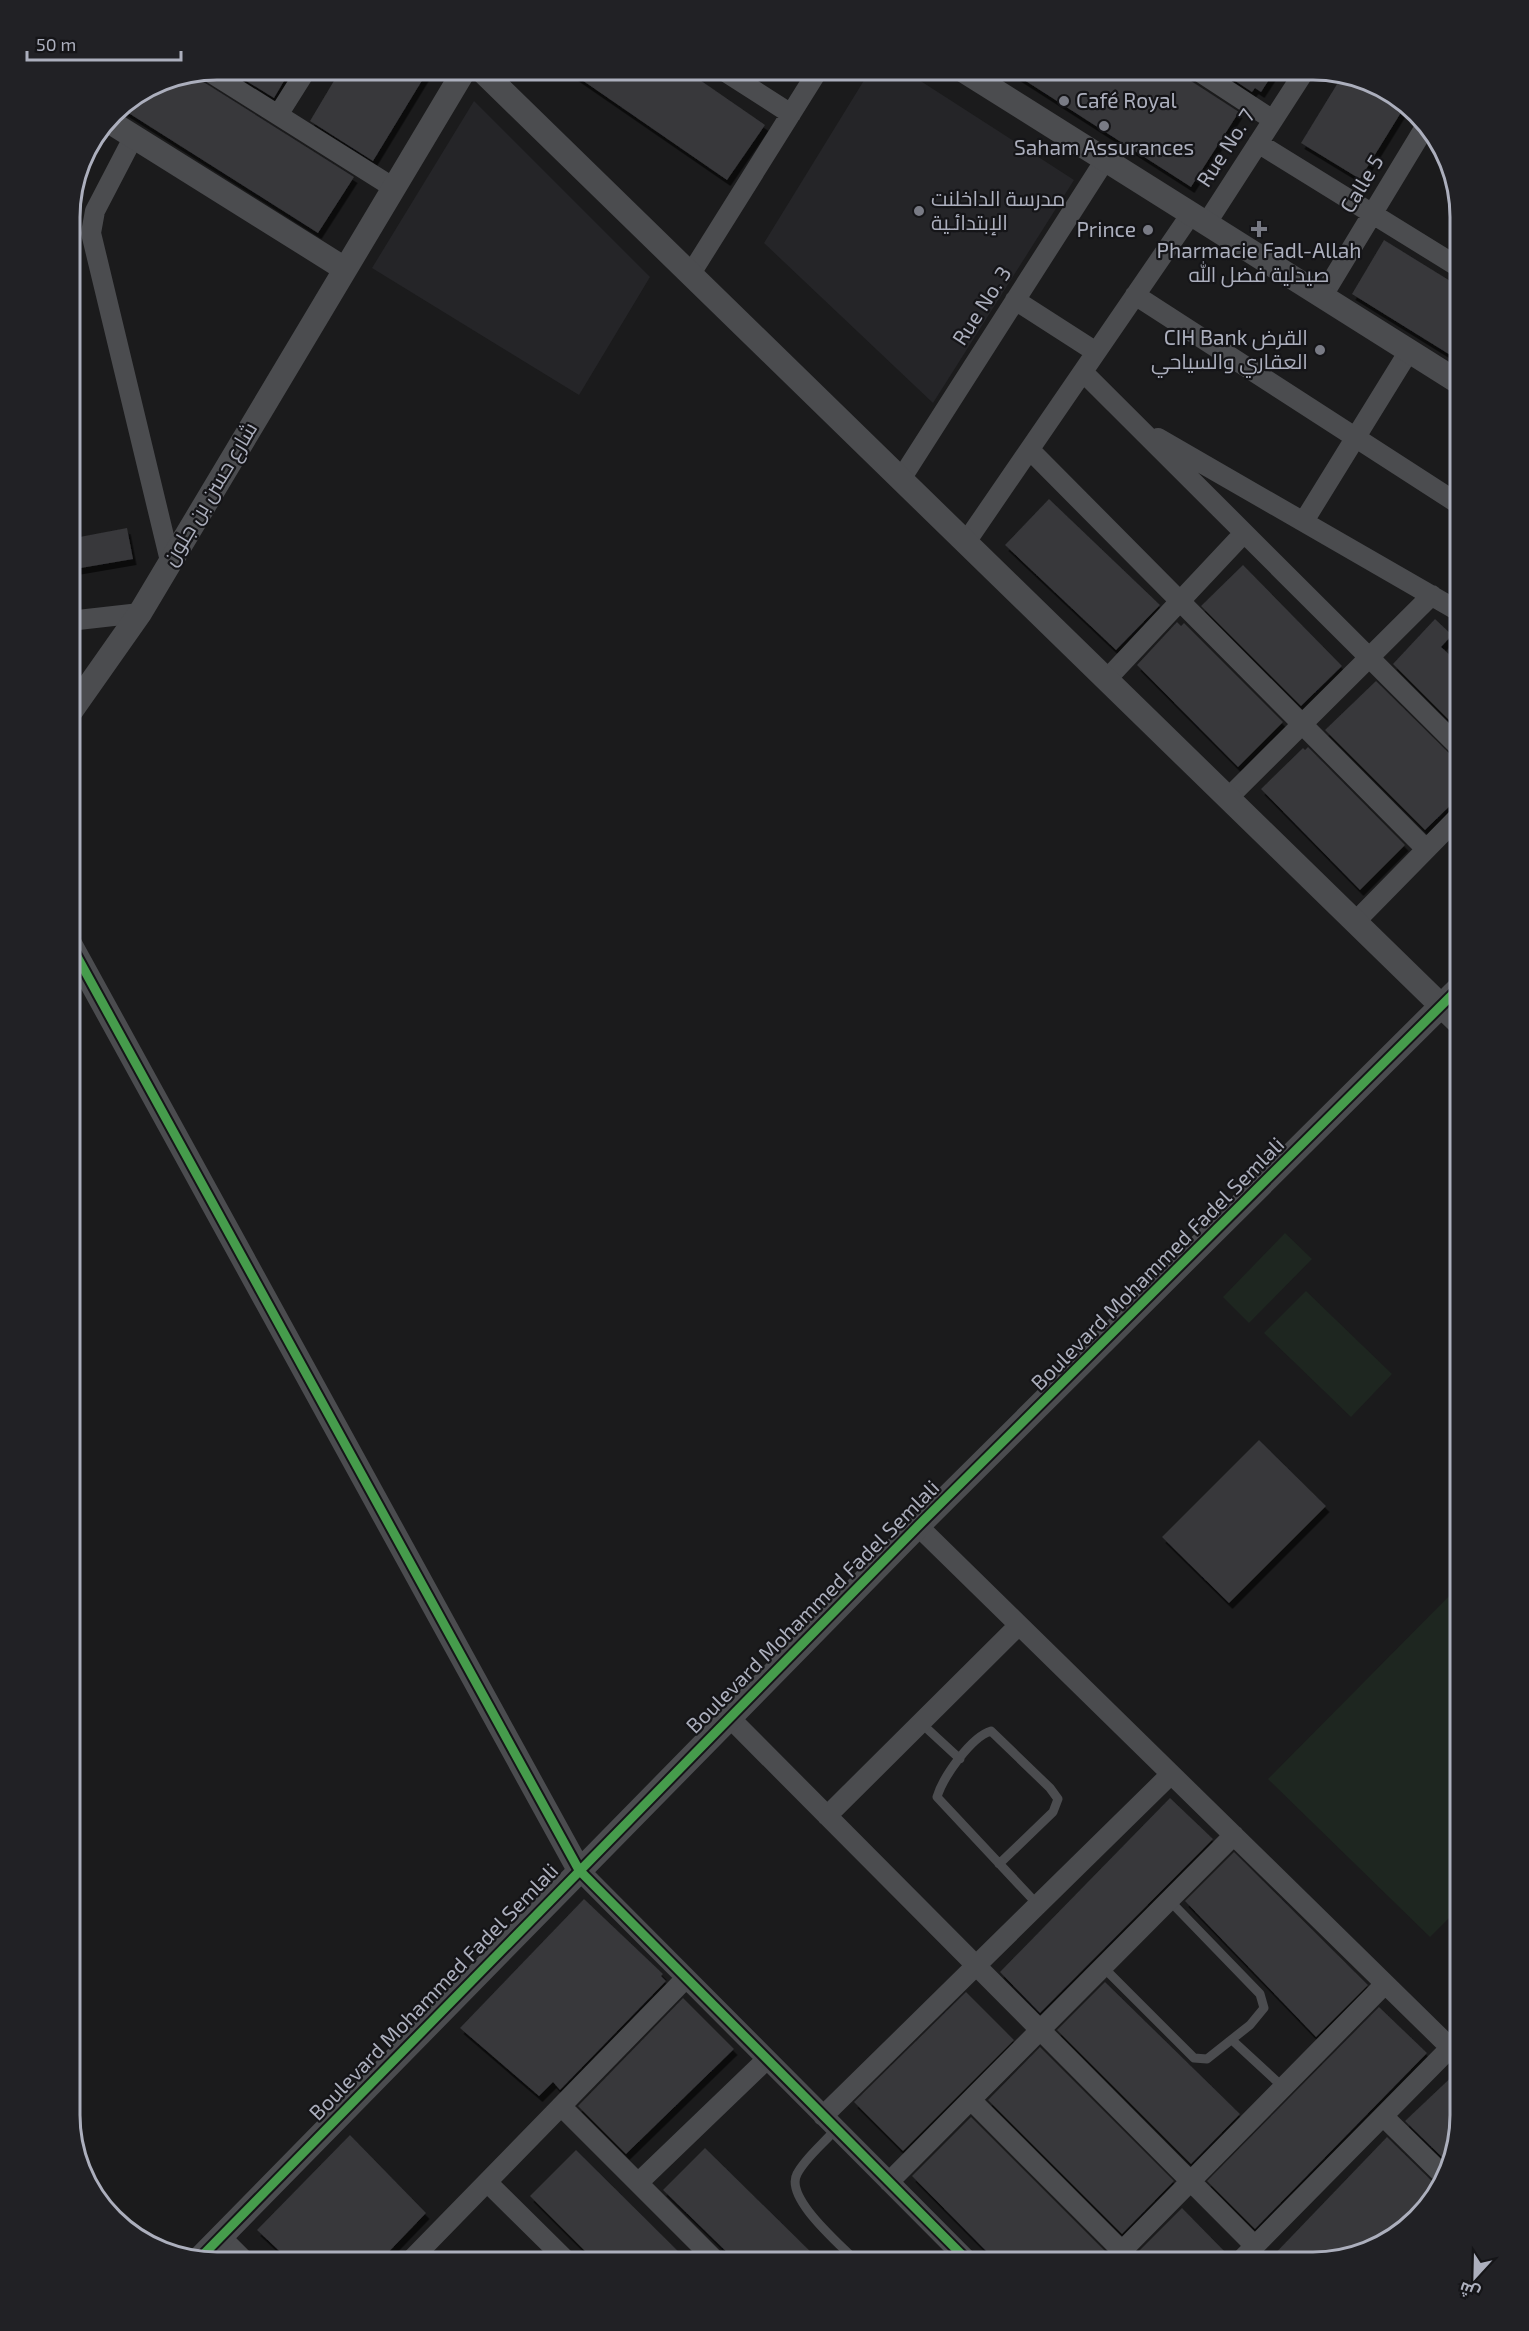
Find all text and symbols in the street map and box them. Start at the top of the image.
scale bar [27,24,182,62]
text: 50 m [36,33,76,55]
place label: Café Royal [1076,87,1177,112]
marker: Café Royal [1057,94,1071,108]
street label: Rue No. 7 [1190,103,1259,191]
marker: Saham Assurances [1097,119,1111,133]
place label: Saham Assurances [1014,134,1194,159]
street label: Calle 5 [1334,150,1388,217]
place label: مدرسة الداخلنت الإبتدائـية [931,185,1065,236]
marker: مدرسة الداخلنت الإبتدائـية [912,204,926,218]
place label: Prince [1076,216,1136,241]
marker: Pharmacie Fadl-Allah صيدلية فضل الله [1252,222,1266,236]
marker: Prince [1141,223,1155,237]
place label: Pharmacie Fadl-Allah صيدلية فضل الله [1157,237,1361,288]
street label: Rue No. 3 [946,261,1015,349]
place label: CIH Bank القرض العقاري والسياحي [1151,324,1308,378]
marker: CIH Bank القرض العقاري والسياحي [1313,343,1327,357]
street label: شارع حسن بن جلون [156,417,264,571]
street label: Boulevard Mohammed Fadel Semlali [1025,1131,1289,1395]
street label: Boulevard Mohammed Fadel Semlali [680,1474,944,1738]
street label: Boulevard Mohammed Fadel Semlali [303,1857,563,2125]
north arrow [1445,2247,1505,2307]
text: ش [1456,2278,1483,2304]

